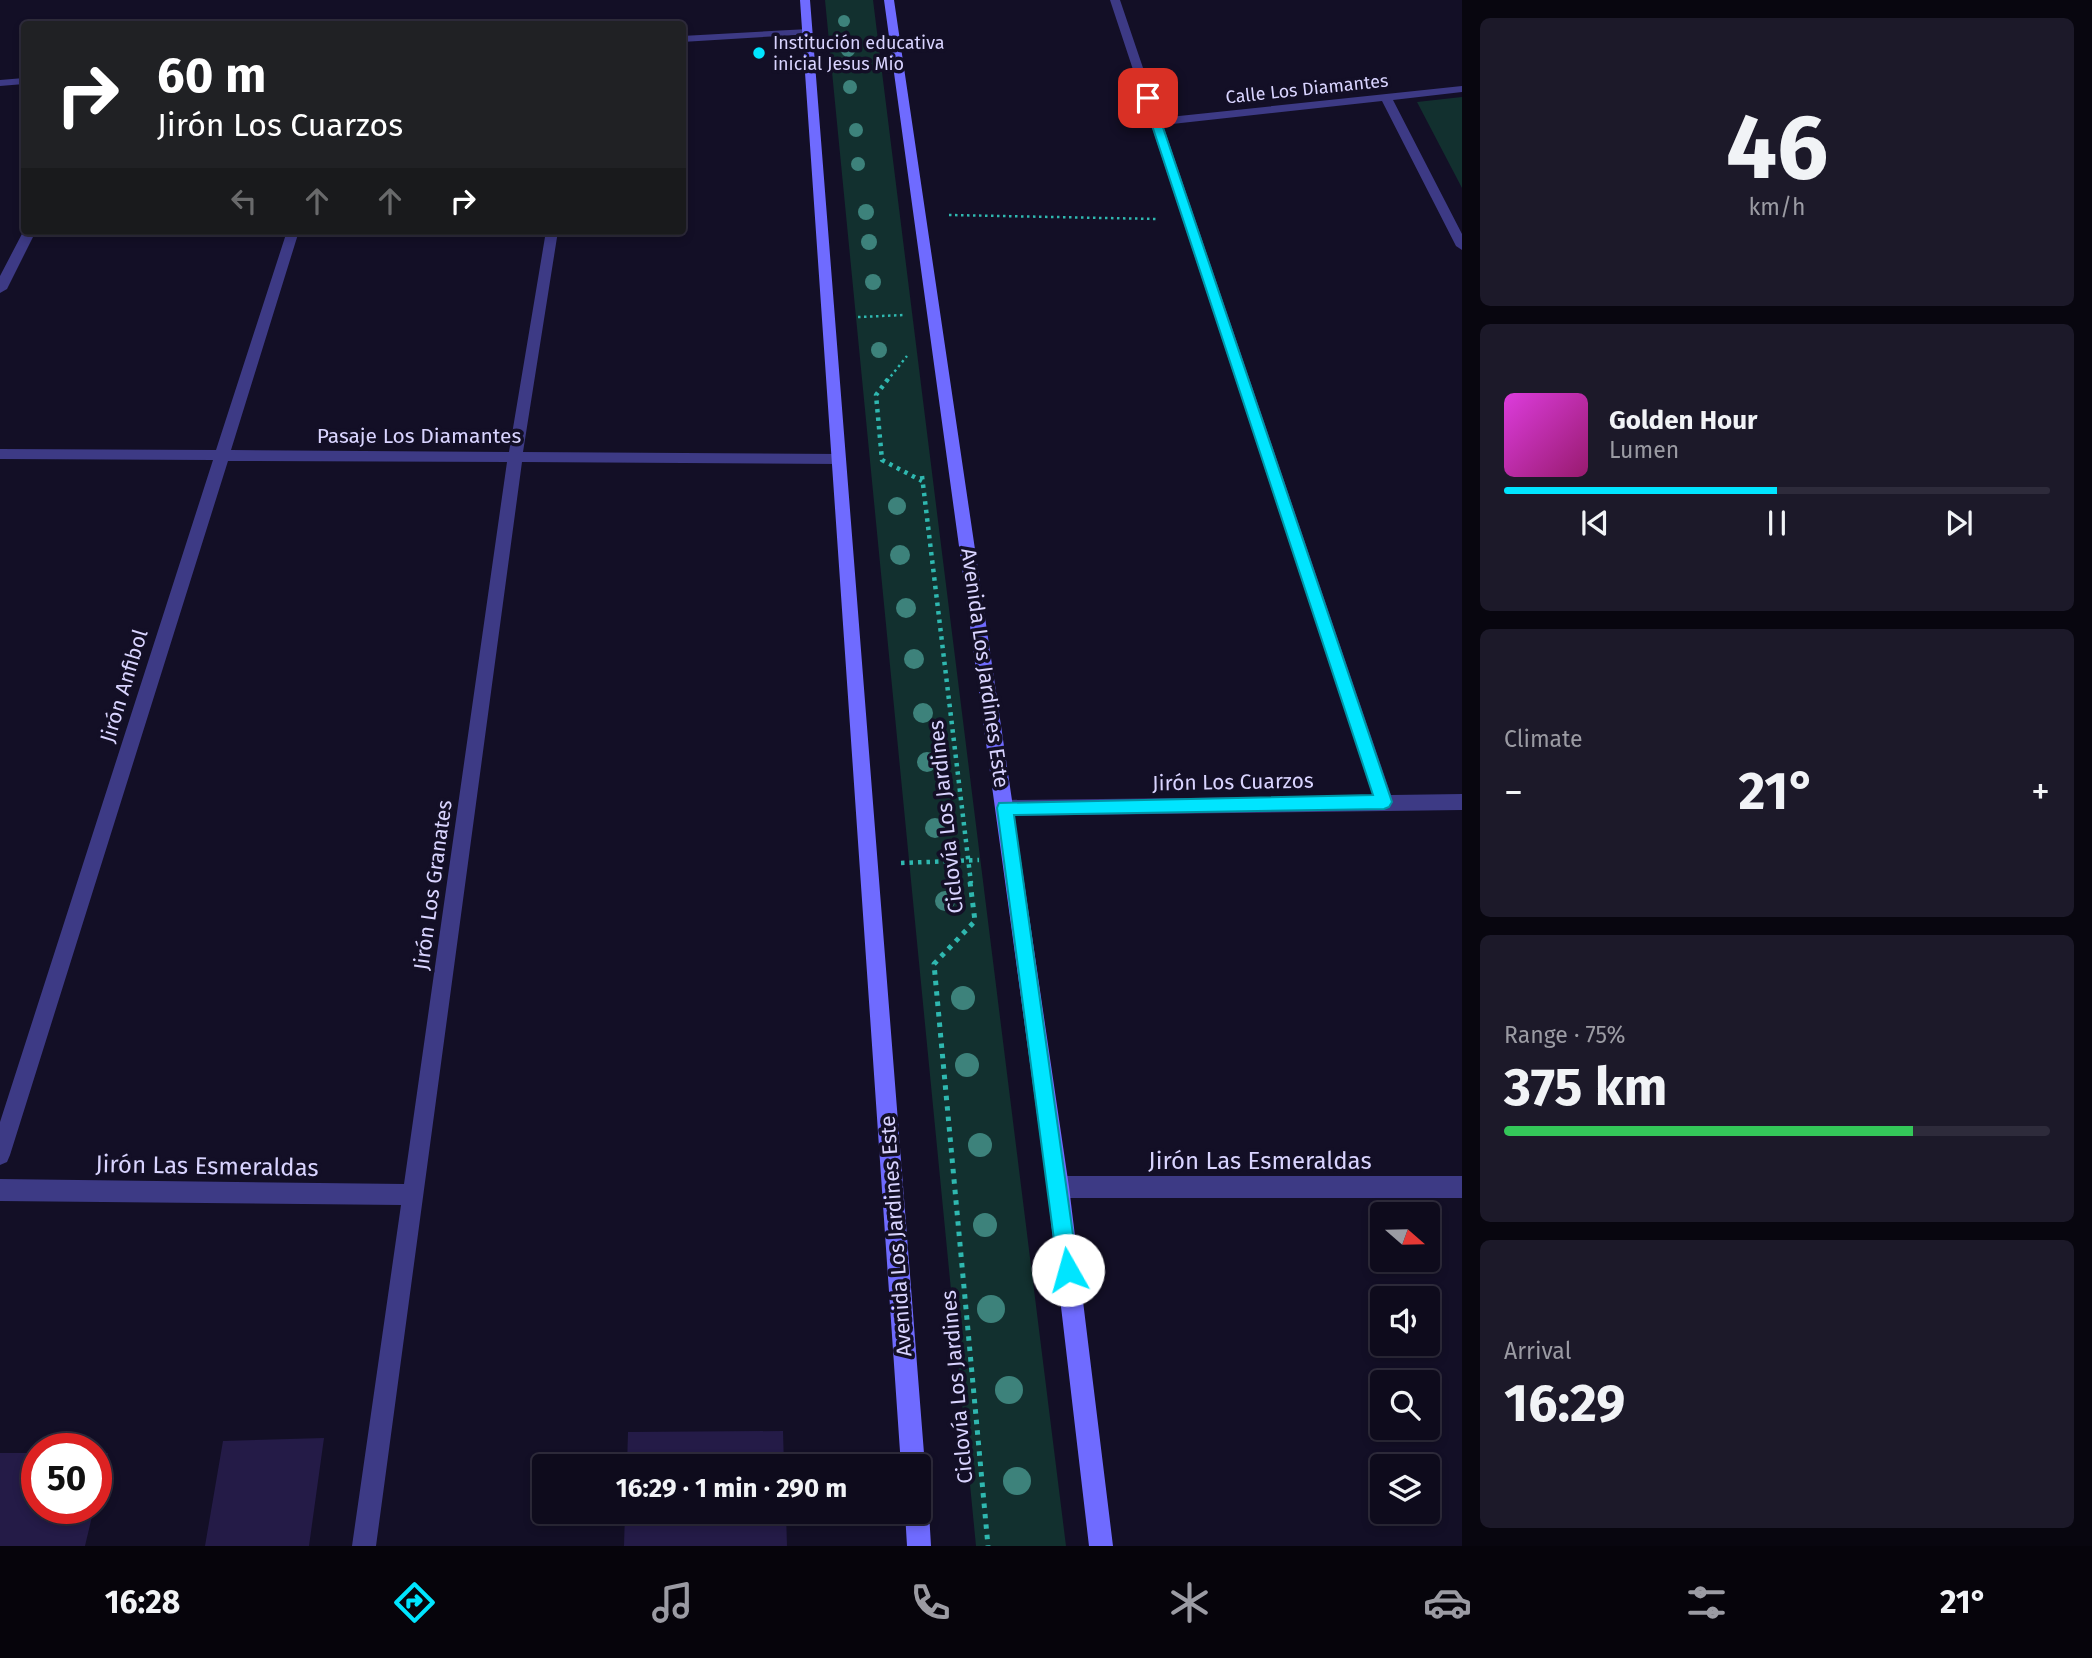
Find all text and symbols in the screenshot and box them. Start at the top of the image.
place label: Institución educativa inicial Jesus Mio [773,32,945,75]
marker: Institución educativa inicial Jesus Mio [751,45,767,61]
text: 60 m [157,46,266,105]
icon: right [42,49,133,140]
pin [1118,68,1178,128]
street label: Calle Los Diamantes [1225,70,1389,108]
icon: arrive [1129,79,1167,117]
text: 46 [1726,93,1828,202]
text: Jirón Los Cuarzos [157,106,403,144]
icon: left [225,182,263,220]
icon: ahead [298,182,336,220]
icon: ahead [371,182,409,220]
icon: right [444,182,482,220]
text: km/h [1749,193,1805,221]
text: Golden Hour [1609,405,1757,436]
street label: Pasaje Los Diamantes [317,423,522,449]
text: Lumen [1609,436,1679,464]
icon: previous [1576,504,1614,542]
icon: pause [1758,504,1796,542]
icon: next [1940,504,1978,542]
street label: Avenida Los Jardines Este [955,547,1015,789]
street label: Jirón Anfibol [94,626,154,746]
street label: Ciclovía Los Jardines [923,719,969,915]
text: Climate [1504,725,1583,753]
text: 21° [1739,760,1816,823]
street label: Jirón Los Cuarzos [1152,768,1314,796]
text: − [1504,769,1523,815]
text: + [2031,769,2050,815]
street label: Jirón Los Granates [408,798,458,972]
text: Range · 75% [1504,1021,1625,1049]
text: 375 km [1504,1056,1667,1119]
street label: Avenida Los Jardines Este [875,1115,917,1357]
street label: Jirón Las Esmeraldas [1148,1147,1372,1175]
street label: Jirón Las Esmeraldas [95,1150,319,1182]
north arrow [1370,1202,1440,1272]
map controls [1370,1202,1440,1524]
position arrow [1031,1233,1105,1307]
button: sound [1370,1286,1440,1356]
street label: Ciclovía Los Jardines [936,1289,978,1485]
text: Arrival [1504,1337,1571,1365]
button: search [1370,1370,1440,1440]
text: 16:29 [1504,1372,1625,1435]
speed limit sign: 50 [21,1433,112,1524]
button: layers [1370,1454,1440,1524]
text: 16:29 · 1 min · 290 m [616,1473,847,1504]
icon: directions [390,1578,439,1627]
icon: music [648,1578,697,1627]
icon: phone [906,1578,955,1627]
icon: climate [1165,1578,1214,1627]
icon: car [1423,1578,1472,1627]
icon: filters [1682,1578,1731,1627]
text: 16:28 [105,1583,180,1621]
text: 21° [1940,1583,1987,1621]

